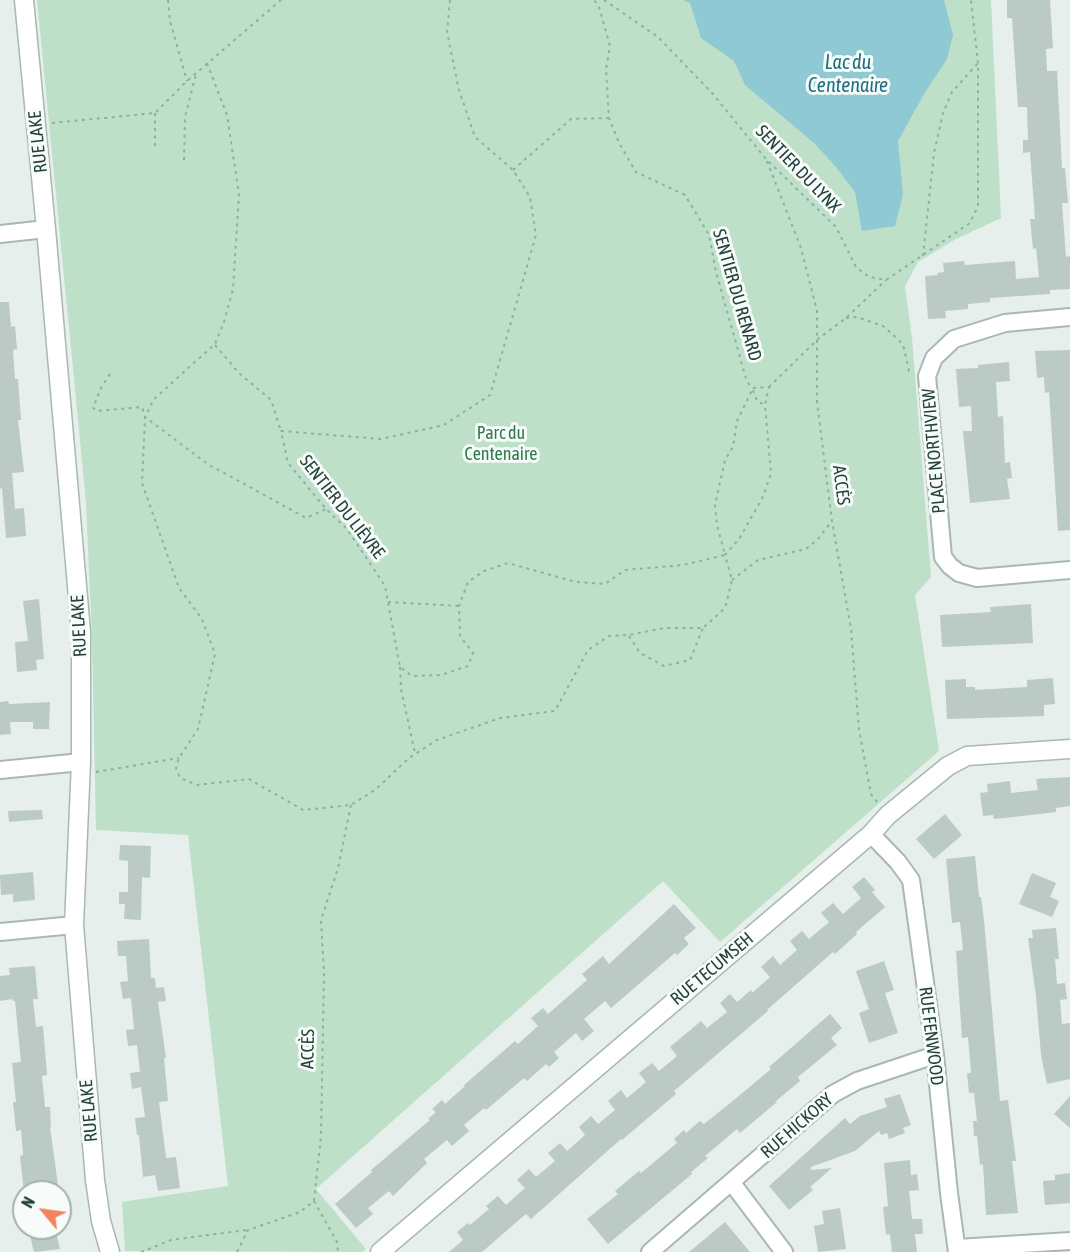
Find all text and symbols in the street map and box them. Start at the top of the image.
water label: Lac du Centenaire [808,51,888,98]
street label: RUE LAKE [24,110,52,174]
street label: SENTIER DU LYNX [751,121,845,217]
street label: SENTIER DU RENARD [708,227,766,363]
street label: PLACE NORTHVIEW [918,388,950,514]
park label: Parc du Centenaire [465,422,537,464]
street label: SENTIER DU LIÈVRE [295,451,389,563]
street label: ACCÈS [828,464,854,506]
street label: RUE LAKE [67,594,91,658]
street label: RUE TECUMSEH [666,928,758,1010]
street label: RUE FENWOOD [914,985,948,1087]
street label: ACCÈS [297,1029,319,1069]
street label: RUE LAKE [76,1079,102,1143]
street label: RUE HICKORY [757,1089,837,1163]
north arrow [12,1180,72,1240]
text: N [18,1194,38,1211]

